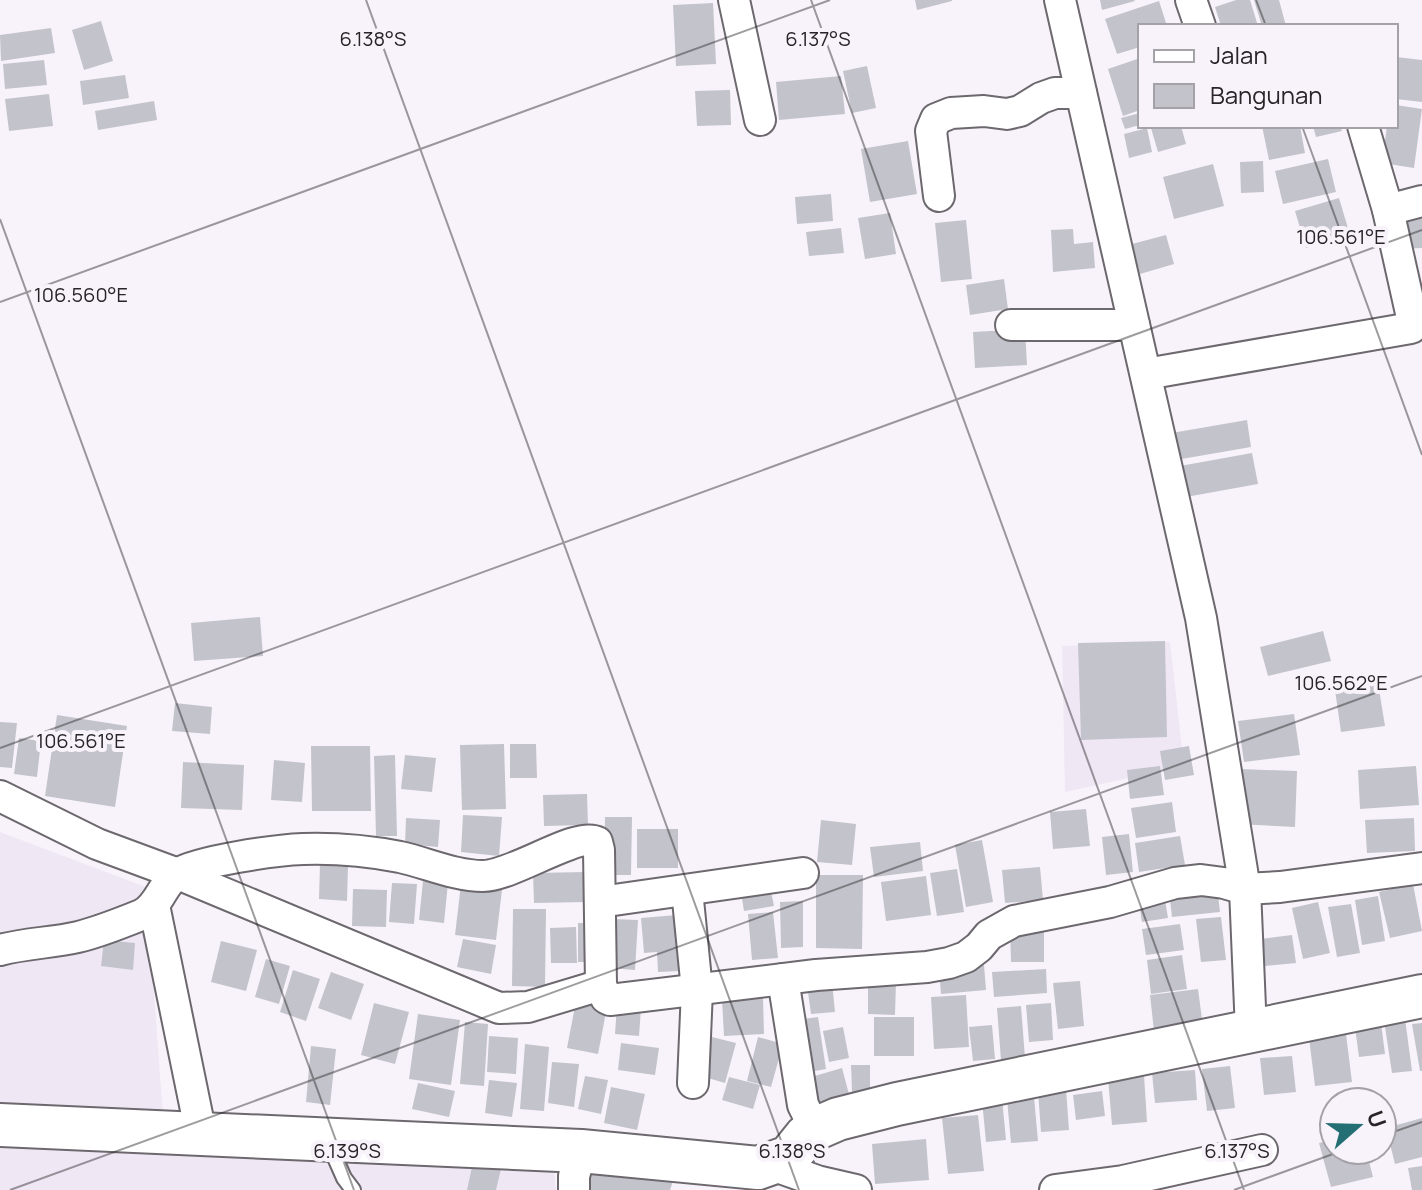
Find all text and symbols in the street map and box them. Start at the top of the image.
legend [1138,24,1398,128]
text: 6.138°S [340,25,406,52]
text: 6.137°S [785,25,851,52]
text: Jalan [1210,38,1268,71]
text: Bangunan [1210,78,1323,111]
text: 106.561°E [1296,223,1386,250]
text: 106.560°E [34,281,128,308]
text: 106.562°E [1294,669,1388,696]
text: 106.561°E [36,727,126,754]
north arrow [1318,1086,1398,1166]
text: U [1360,1107,1394,1132]
text: 6.139°S [313,1137,381,1164]
text: 6.138°S [759,1137,825,1164]
text: 6.137°S [1204,1137,1270,1164]

